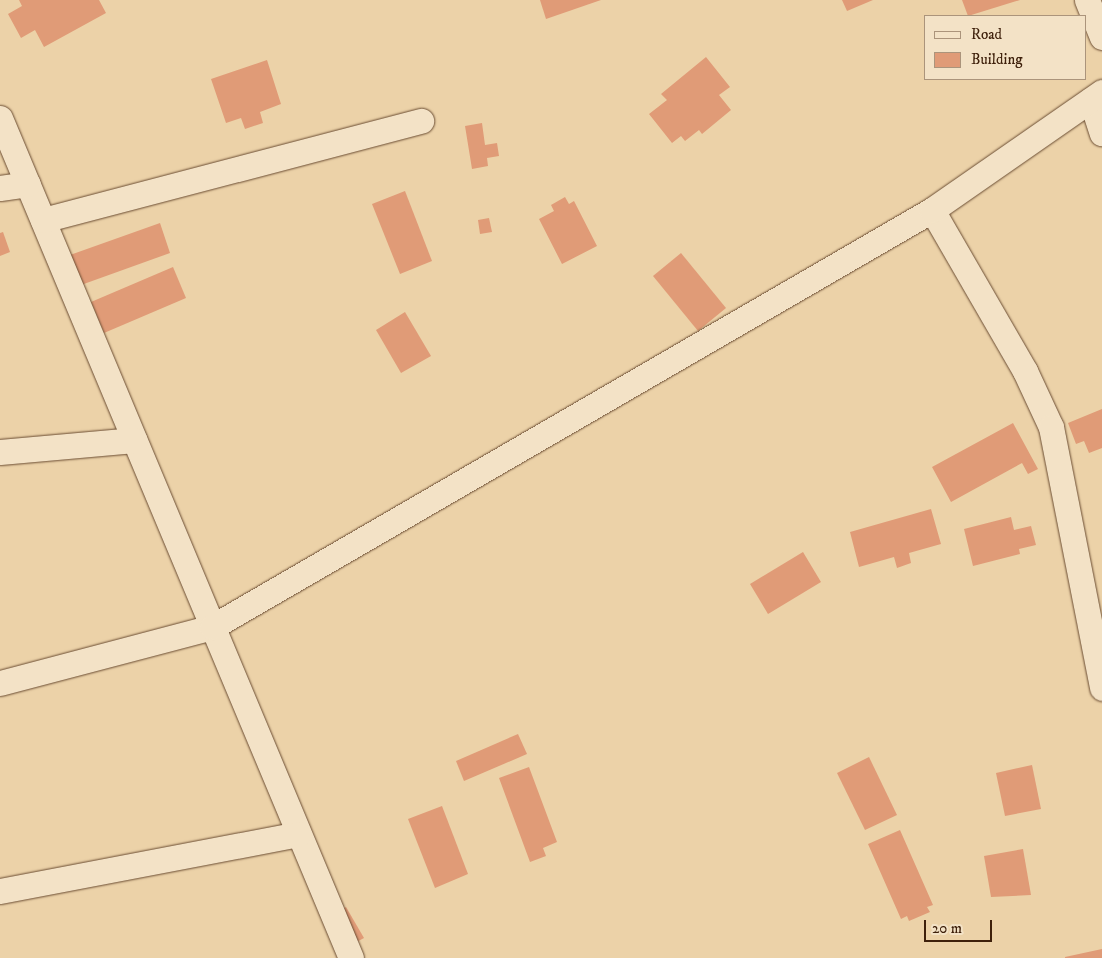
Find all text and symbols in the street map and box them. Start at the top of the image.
legend [924,15,1087,80]
text: Road [971,25,1002,44]
text: Building [971,50,1023,69]
scale bar [927,910,994,942]
text: 20 m [932,919,962,938]

